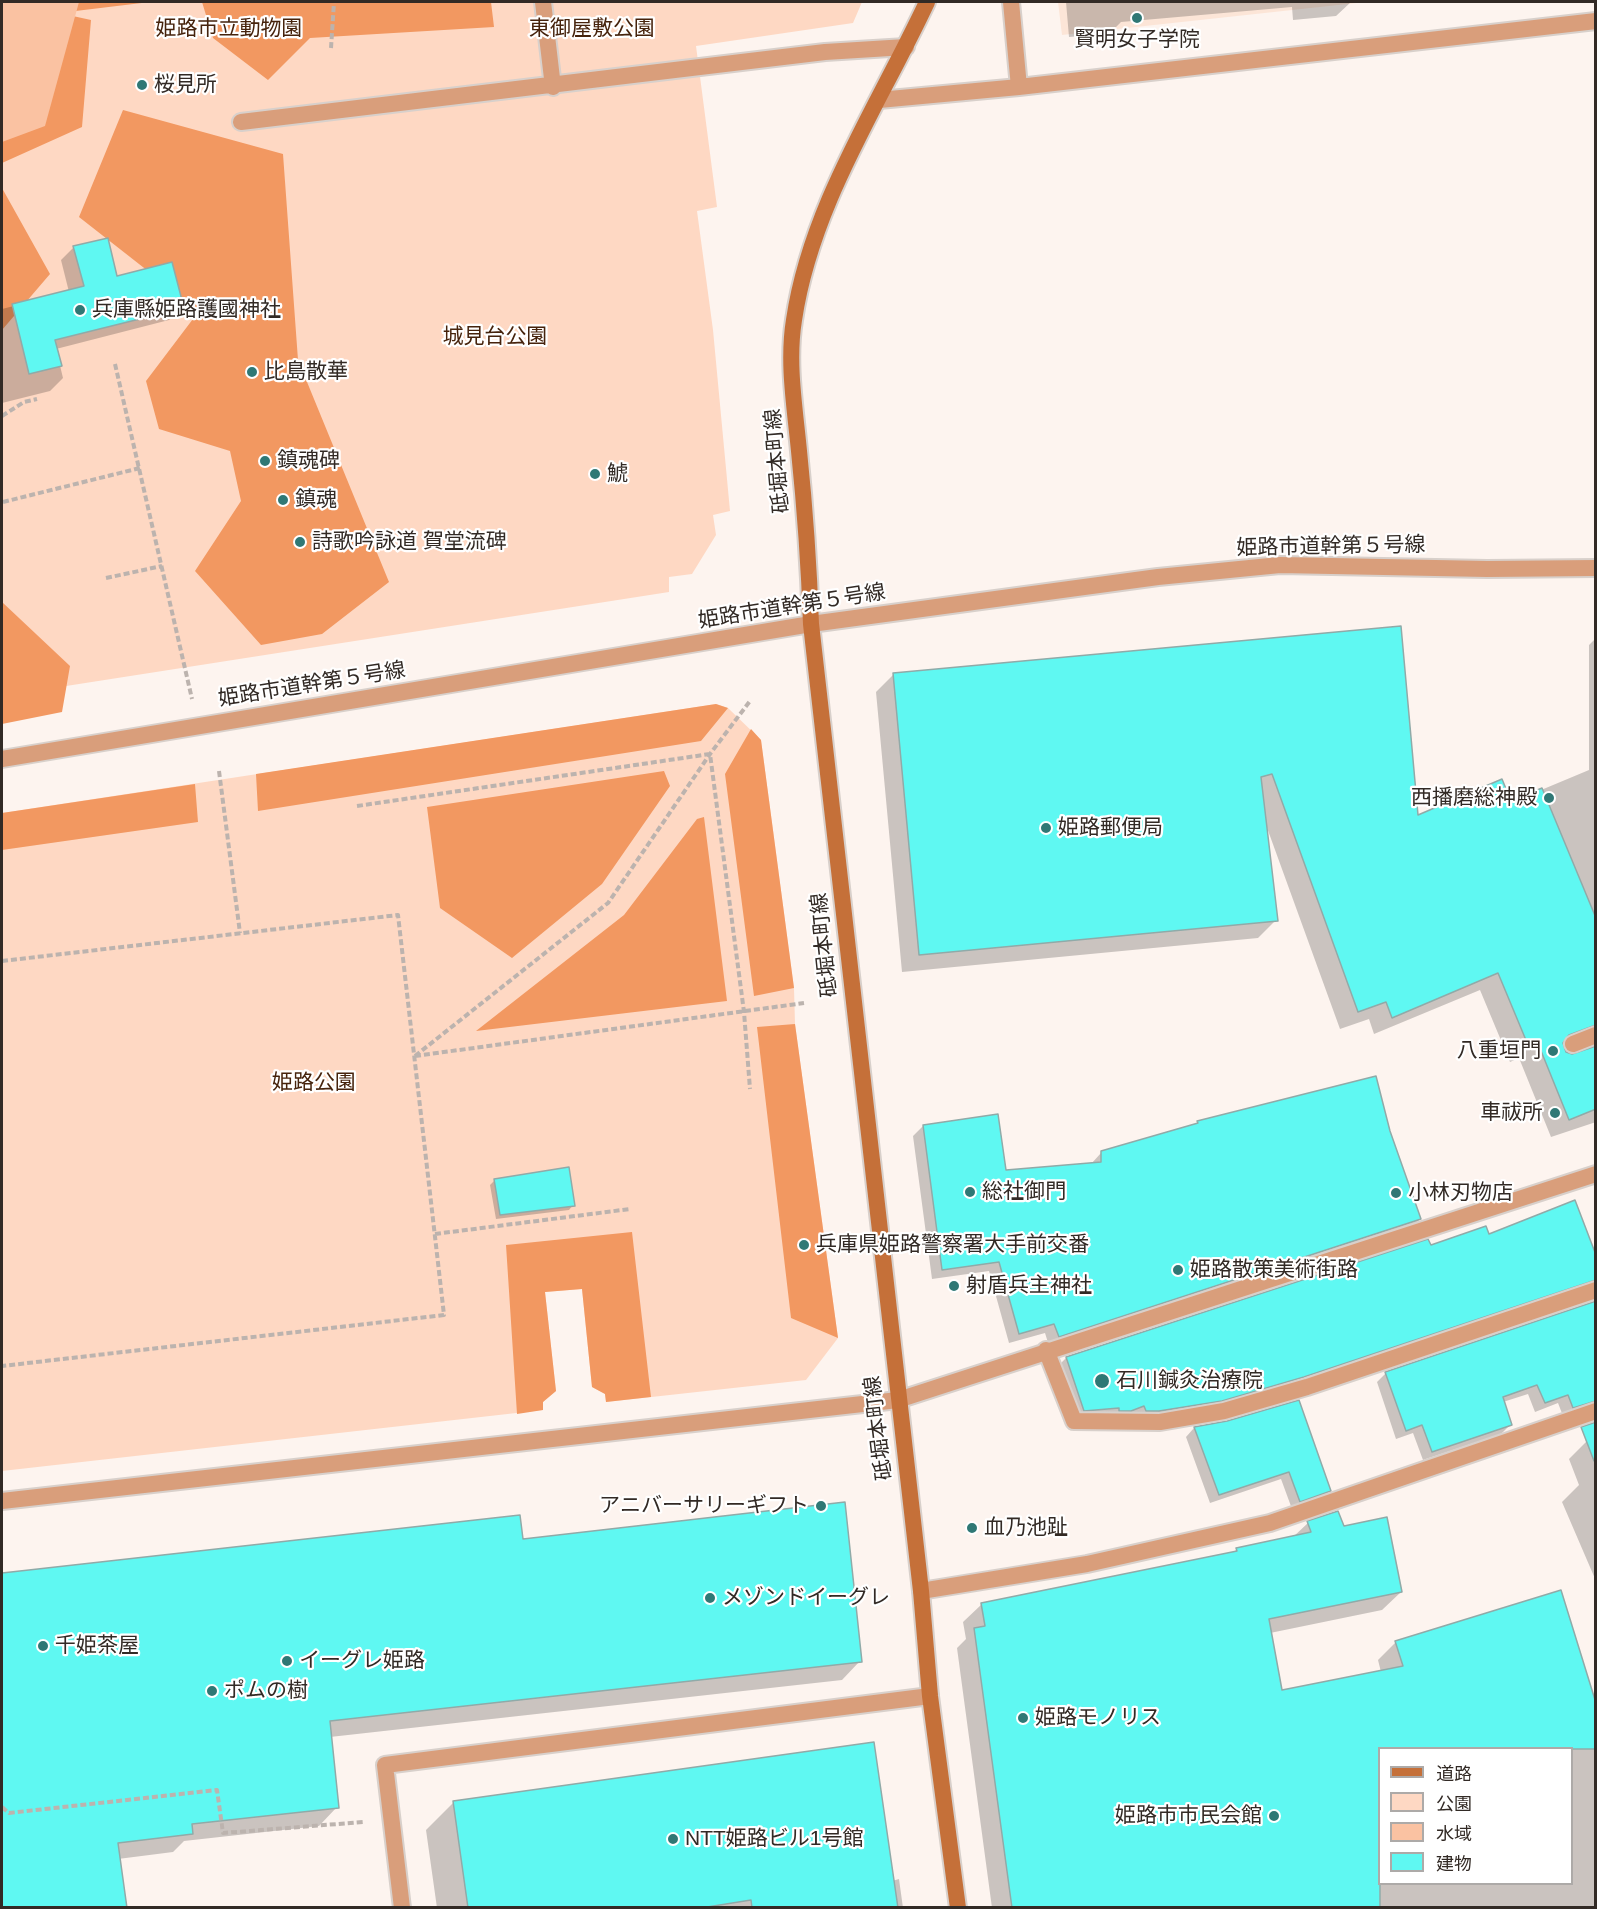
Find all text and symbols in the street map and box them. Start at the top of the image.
marker: 賢明女子学院 [1130,11,1144,25]
park label: 姫路市立動物園 [156,16,302,42]
park label: 東御屋敷公園 [529,16,655,42]
place label: 賢明女子学院 [1074,27,1200,53]
place label: 桜見所 [154,72,217,98]
marker: 桜見所 [135,78,149,92]
place label: 兵庫縣姫路護國神社 [92,297,281,323]
marker: 兵庫縣姫路護國神社 [73,303,87,317]
park label: 城見台公園 [443,324,547,350]
place label: 比島散華 [264,359,348,385]
marker: 比島散華 [245,365,259,379]
street label: 砥堀本町線 [761,408,795,514]
place label: 鎮魂碑 [277,448,340,474]
marker: 鎮魂碑 [258,454,272,468]
place label: 鯱 [607,461,628,487]
marker: 鯱 [588,467,602,481]
place label: 鎮魂 [295,487,337,513]
marker: 鎮魂 [276,493,290,507]
place label: 詩歌吟詠道 賀堂流碑 [312,529,507,555]
street label: 姫路市道幹第５号線 [1236,533,1426,561]
marker: 詩歌吟詠道 賀堂流碑 [293,535,307,549]
street label: 姫路市道幹第５号線 [697,580,887,634]
street label: 姫路市道幹第５号線 [217,658,407,712]
place label: 西播磨総神殿 [1411,785,1537,811]
marker: 西播磨総神殿 [1542,791,1556,805]
place label: 姫路郵便局 [1058,815,1163,841]
marker: 姫路郵便局 [1039,821,1053,835]
street label: 砥堀本町線 [807,891,843,999]
place label: 八重垣門 [1457,1038,1541,1064]
marker: 八重垣門 [1546,1044,1560,1058]
park label: 姫路公園 [272,1070,356,1096]
place label: 車祓所 [1480,1100,1543,1126]
marker: 車祓所 [1548,1106,1562,1120]
place label: 総社御門 [982,1179,1066,1205]
place label: 小林刃物店 [1408,1180,1513,1206]
marker: 総社御門 [963,1185,977,1199]
marker: 小林刃物店 [1389,1186,1403,1200]
place label: 兵庫県姫路警察署大手前交番 [816,1232,1089,1258]
marker: 兵庫県姫路警察署大手前交番 [797,1238,811,1252]
place label: 姫路散策美術街路 [1190,1257,1358,1283]
marker: 姫路散策美術街路 [1171,1263,1185,1277]
place label: 射盾兵主神社 [966,1273,1092,1299]
marker: 射盾兵主神社 [947,1279,961,1293]
place label: 石川鍼灸治療院 [1116,1368,1263,1394]
marker: 石川鍼灸治療院 [1093,1372,1111,1390]
street label: 砥堀本町線 [860,1374,898,1482]
place label: アニバーサリーギフト [599,1493,809,1519]
marker: アニバーサリーギフト [814,1499,828,1513]
place label: 血乃池趾 [984,1515,1068,1541]
marker: 血乃池趾 [965,1521,979,1535]
place label: メゾンドイーグレ [722,1585,890,1611]
marker: メゾンドイーグレ [703,1591,717,1605]
place label: 千姫茶屋 [55,1633,139,1659]
marker: 千姫茶屋 [36,1639,50,1653]
place label: イーグレ姫路 [299,1648,425,1674]
marker: イーグレ姫路 [280,1654,294,1668]
place label: ポムの樹 [224,1678,308,1704]
marker: ポムの樹 [205,1684,219,1698]
place label: 姫路モノリス [1035,1705,1161,1731]
marker: 姫路モノリス [1016,1711,1030,1725]
legend [1378,1747,1573,1885]
text: 道路 [1436,1764,1472,1784]
text: 公園 [1436,1794,1472,1814]
place label: 姫路市市民会館 [1115,1803,1262,1829]
marker: 姫路市市民会館 [1267,1809,1281,1823]
text: 水域 [1436,1824,1472,1844]
place label: NTT姫路ビル1号館 [685,1826,863,1852]
marker: NTT姫路ビル1号館 [666,1832,680,1846]
text: 建物 [1436,1854,1472,1874]

